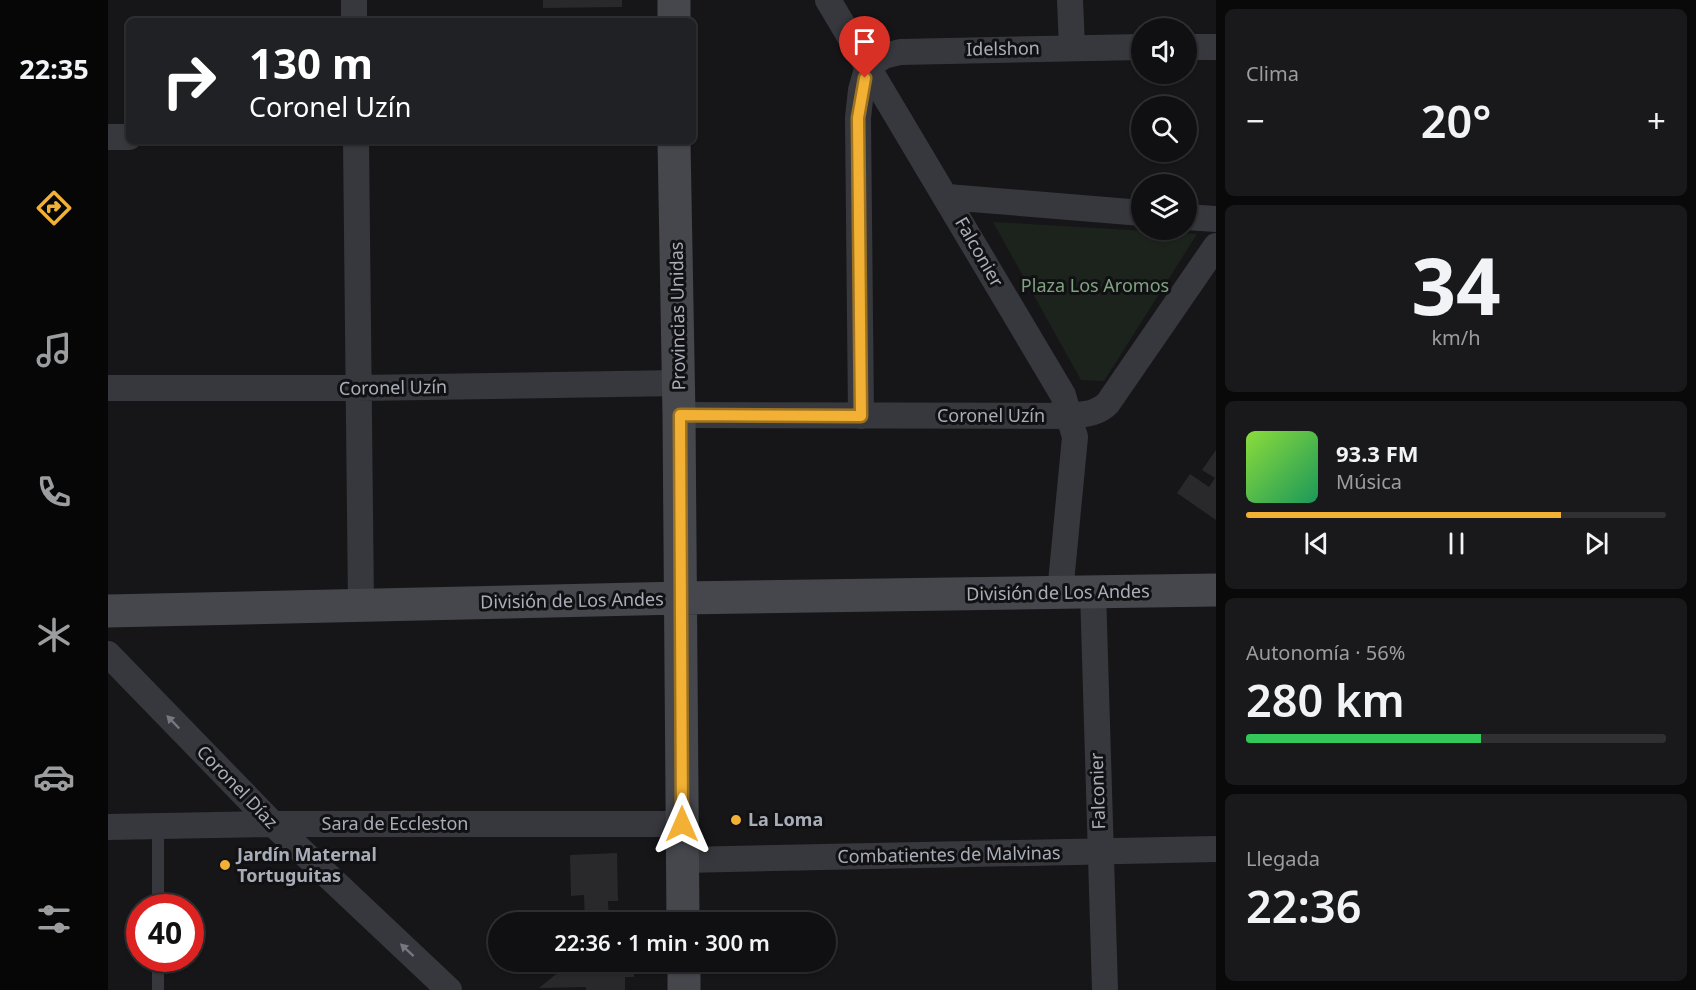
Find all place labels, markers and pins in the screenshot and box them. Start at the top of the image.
pin [839,16,890,78]
place label: La Loma [748,807,823,831]
marker: La Loma [729,813,743,827]
place label: Jardín Maternal Tortuguitas [235,842,377,887]
marker: Jardín Maternal Tortuguitas [218,858,232,872]

